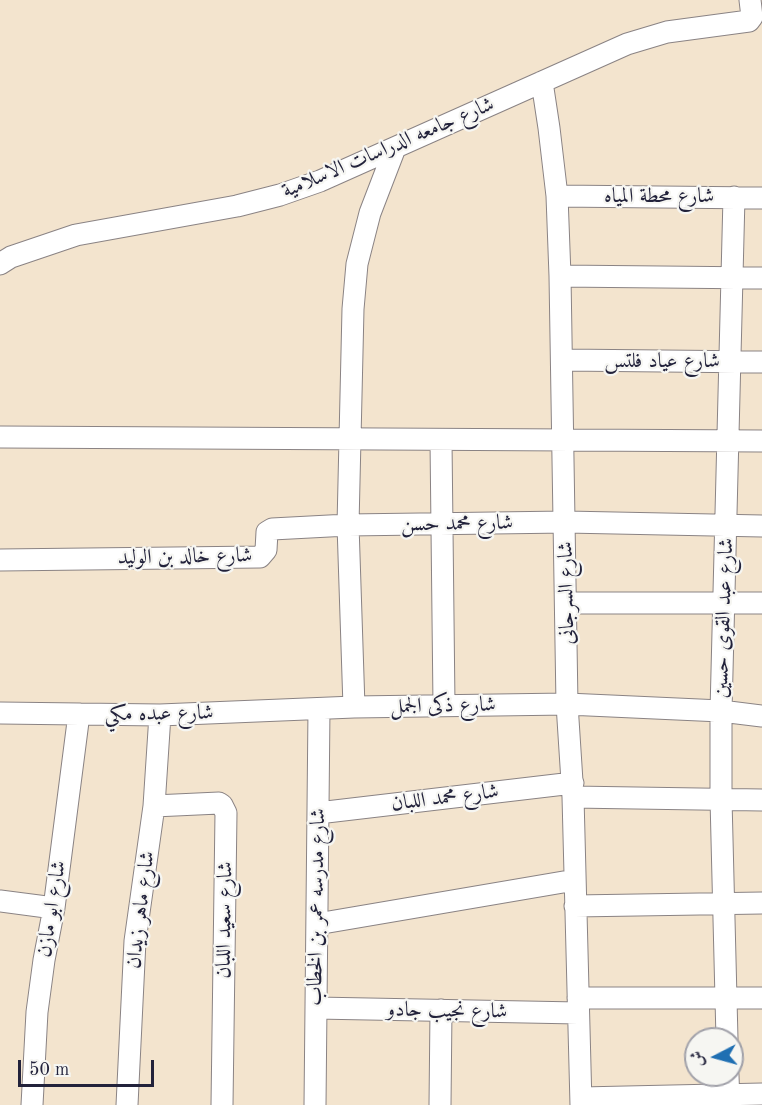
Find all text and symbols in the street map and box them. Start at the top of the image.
street label: شارع جامعه الدراسات الاسلامية [278,92,498,204]
street label: شارع محطة المياه [604,183,714,209]
street label: شارع عياد فلتس [604,348,720,374]
street label: شارع محمد حسن [401,510,513,538]
street label: شارع عبد القوى حسين [709,537,739,699]
street label: شارع السرجانى [554,541,580,645]
street label: شارع خالد بن الوليد [117,543,253,571]
street label: شارع ذكى الجمل [390,692,496,720]
street label: شارع عبده مكي [104,700,214,728]
street label: شارع محمد اللبان [390,779,500,817]
street label: شارع مدرسه عمر بن الخطاب [303,808,331,1006]
street label: شارع ماهر زيدان [121,850,161,970]
street label: شارع ابو مازن [32,859,72,959]
street label: شارع سعيد اللبان [211,861,239,979]
street label: شارع نجيب جادو [386,997,508,1025]
north arrow [684,1027,744,1087]
scale bar [21,1048,158,1086]
text: ش [689,1050,707,1067]
text: 50 m [29,1061,69,1079]

